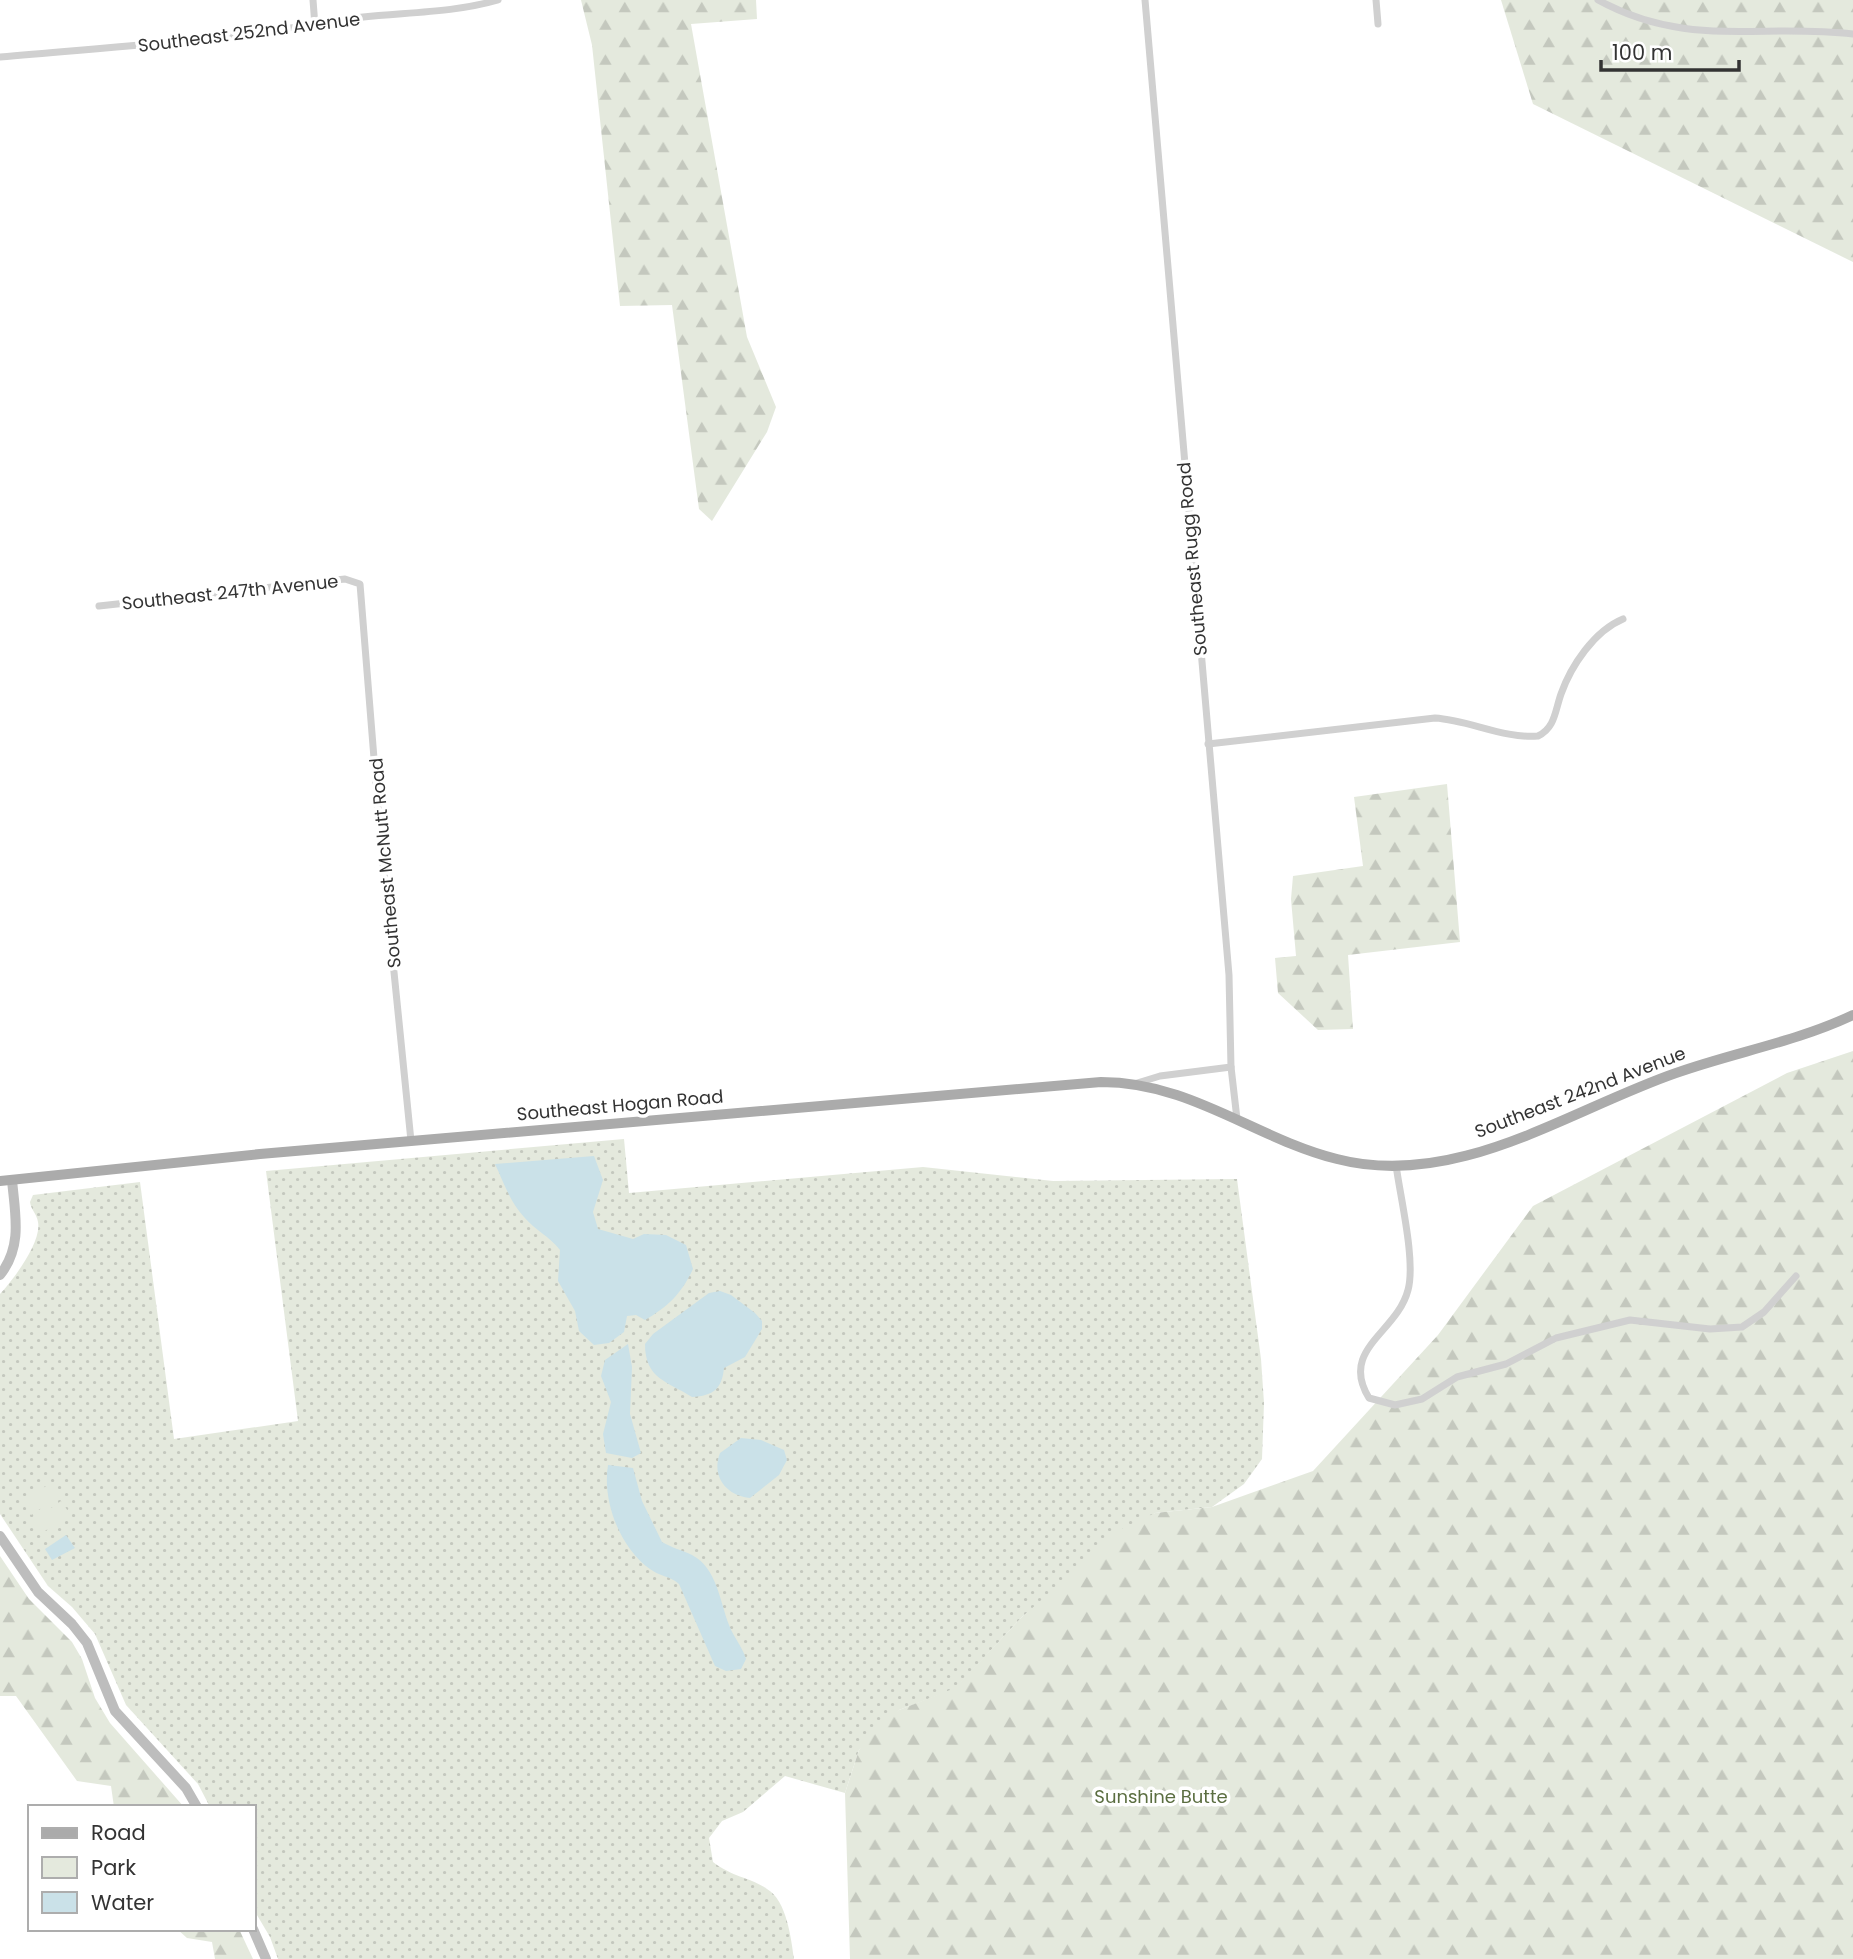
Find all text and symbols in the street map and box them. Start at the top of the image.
street label: Southeast 252nd Avenue [136,6,362,58]
scale bar [1601,28,1739,72]
text: 100 m [1612,38,1672,67]
street label: Southeast Rugg Road [1171,461,1213,657]
street label: Southeast 247th Avenue [120,568,340,616]
street label: Southeast McNutt Road [363,757,407,969]
street label: Southeast 242nd Avenue [1471,1040,1689,1144]
street label: Southeast Hogan Road [516,1084,724,1126]
park label: Sunshine Butte [1094,1784,1228,1809]
legend [28,1805,256,1931]
text: Road [91,1818,146,1847]
text: Park [91,1853,136,1882]
text: Water [91,1888,154,1917]

